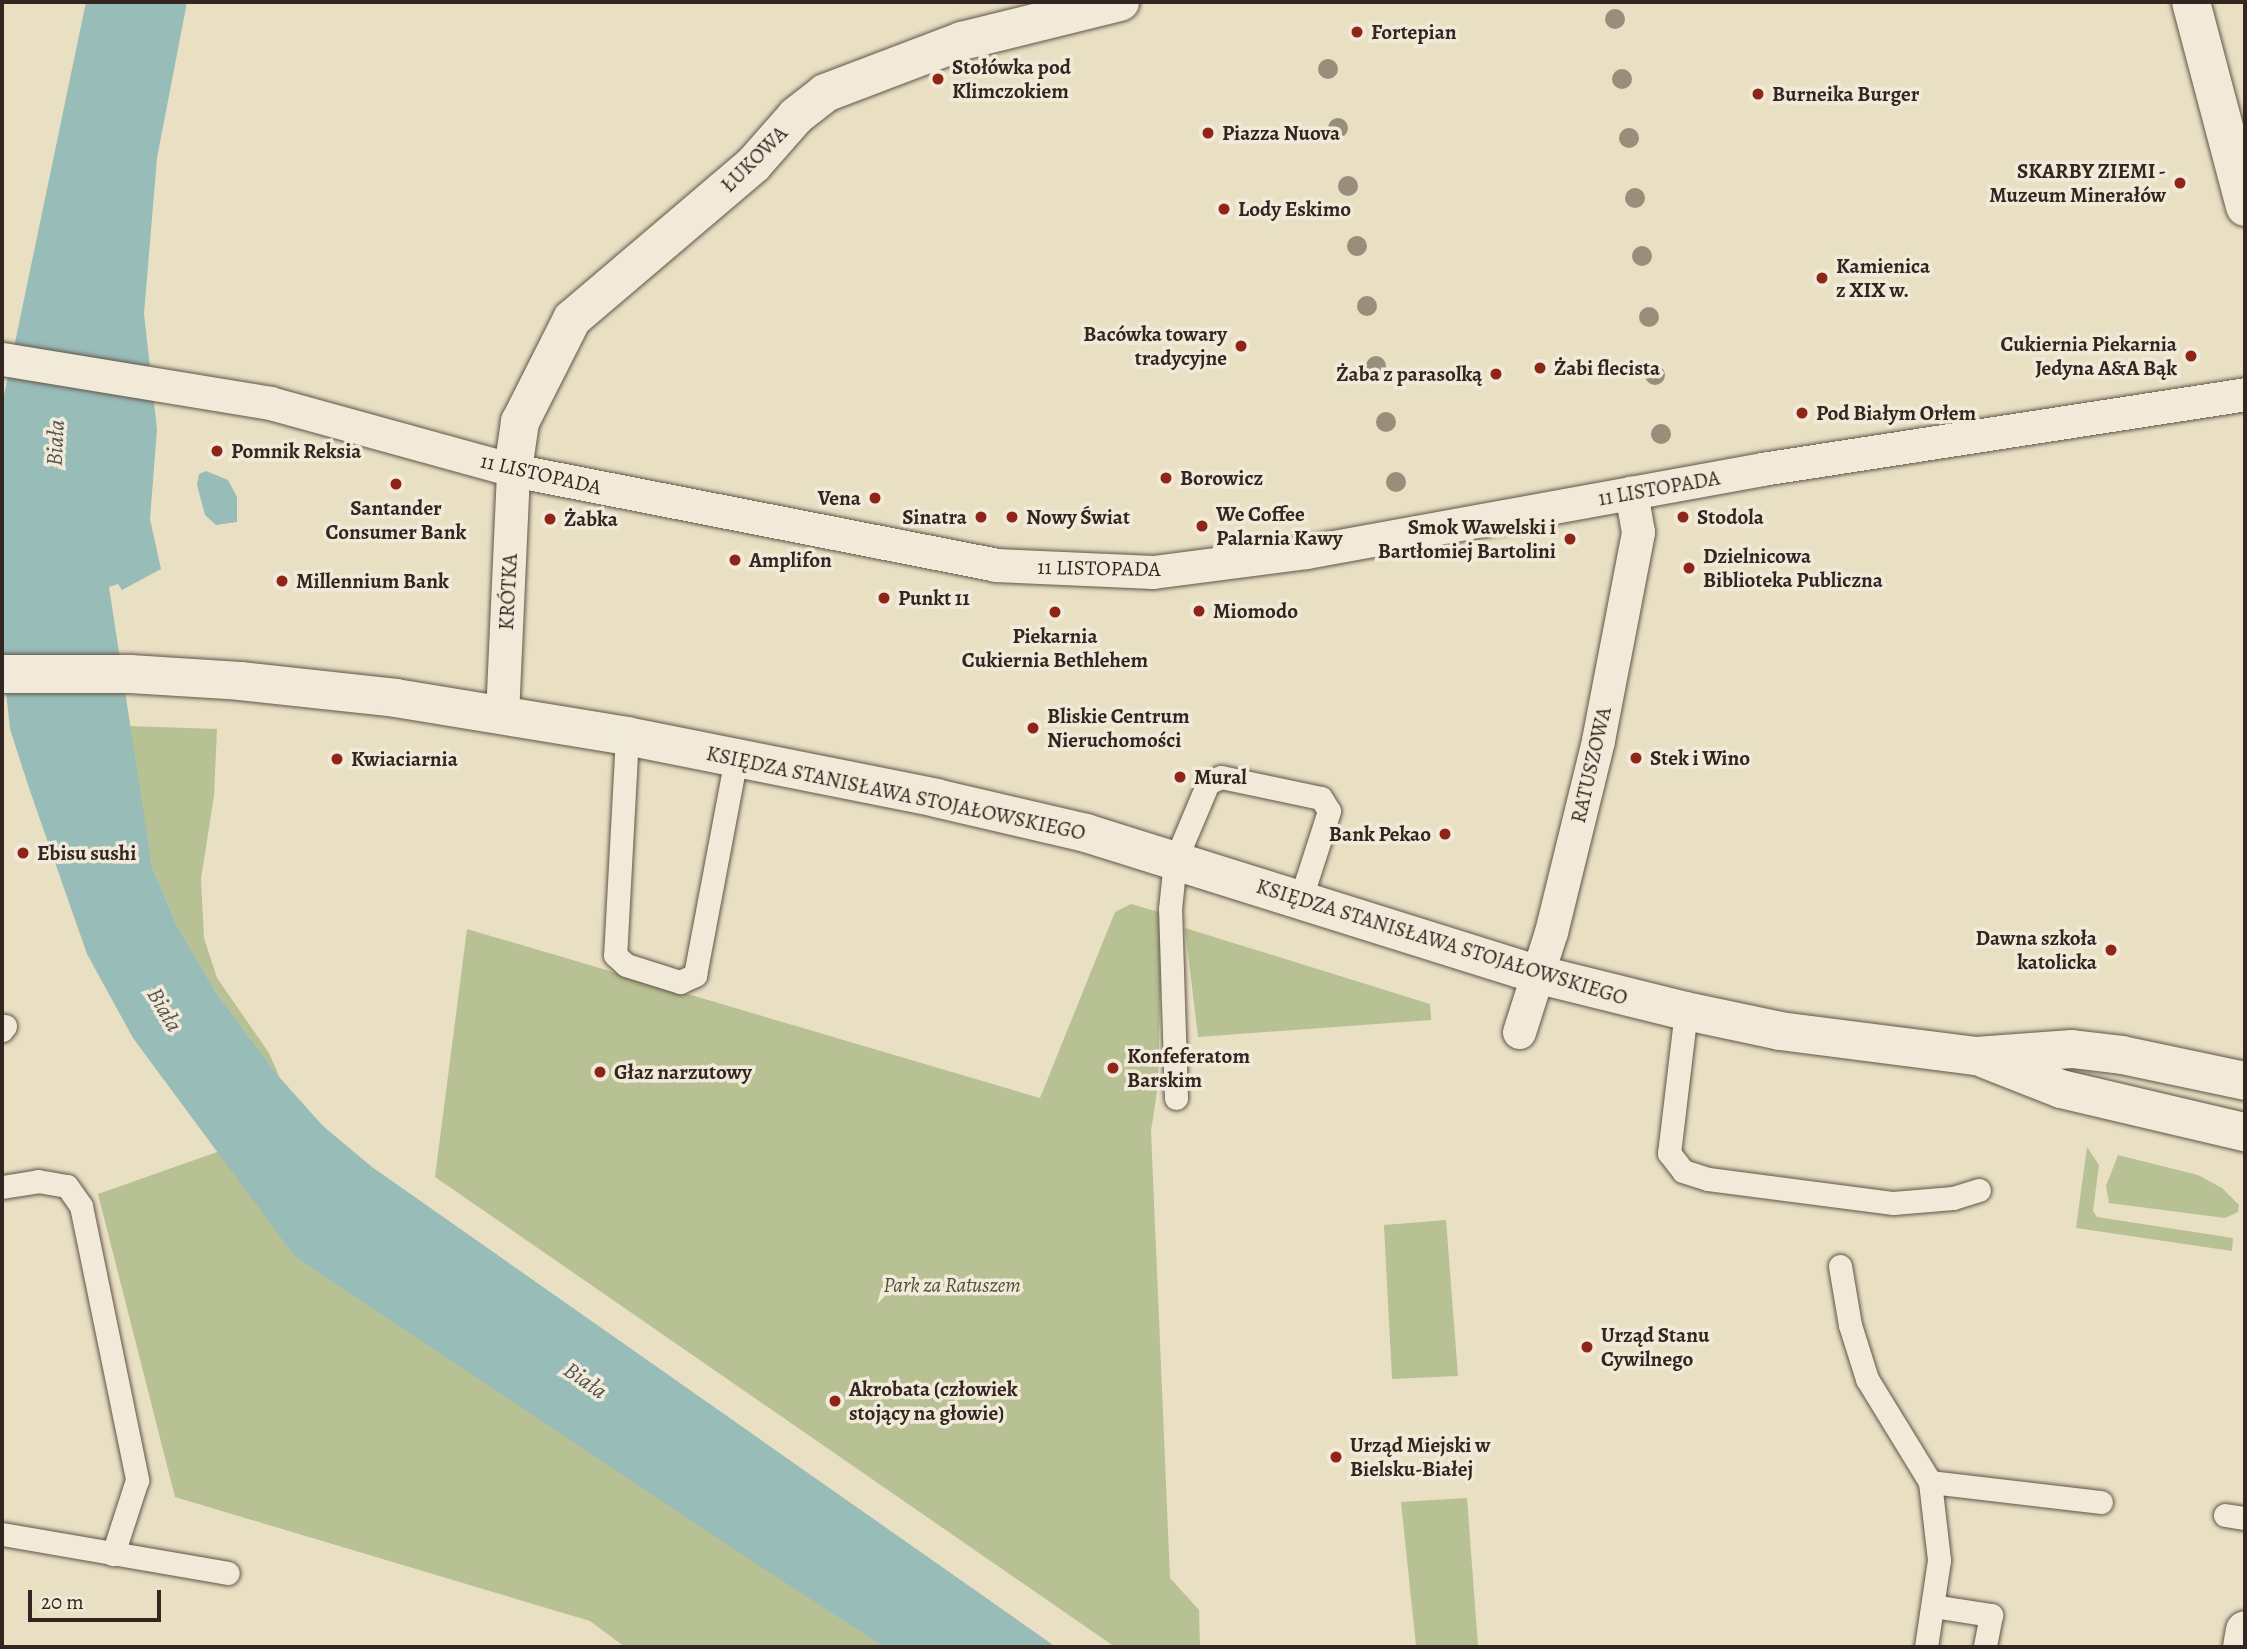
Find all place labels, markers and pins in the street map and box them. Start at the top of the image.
place label: Fortepian [1371,19,1457,45]
marker: Fortepian [1349,24,1365,40]
place label: Stołówka pod Klimczokiem [952,54,1071,104]
marker: Stołówka pod Klimczokiem [930,71,946,87]
place label: Burneika Burger [1772,81,1919,107]
marker: Burneika Burger [1750,86,1766,102]
place label: Piazza Nuova [1222,120,1340,146]
marker: Piazza Nuova [1200,125,1216,141]
place label: SKARBY ZIEMI - Muzeum Minerałów [1989,158,2166,208]
marker: SKARBY ZIEMI - Muzeum Minerałów [2172,175,2188,191]
place label: Lody Eskimo [1238,196,1351,222]
marker: Lody Eskimo [1216,201,1232,217]
place label: Kamienica z XIX w. [1836,253,1930,303]
marker: Kamienica z XIX w. [1814,270,1830,286]
place label: Bacówka towary tradycyjne [1083,321,1227,371]
place label: Cukiernia Piekarnia Jedyna A&A Bąk [2000,331,2177,381]
marker: Bacówka towary tradycyjne [1233,338,1249,354]
marker: Cukiernia Piekarnia Jedyna A&A Bąk [2183,348,2199,364]
place label: Żabi flecista [1554,355,1660,381]
marker: Żabi flecista [1532,360,1548,376]
place label: Żaba z parasolką [1336,361,1482,387]
marker: Żaba z parasolką [1488,366,1504,382]
place label: Pod Białym Orłem [1816,400,1976,426]
marker: Pod Białym Orłem [1794,405,1810,421]
place label: Pomnik Reksia [231,438,361,464]
marker: Pomnik Reksia [209,443,225,459]
place label: Borowicz [1180,465,1263,491]
marker: Borowicz [1158,470,1174,486]
marker: Santander Consumer Bank [388,476,404,492]
place label: Vena [818,485,861,511]
marker: Vena [867,490,883,506]
place label: Santander Consumer Bank [326,495,466,545]
place label: We Coffee Palarnia Kawy [1216,501,1342,551]
place label: Sinatra [902,504,967,530]
place label: Nowy Świat [1026,504,1130,530]
place label: Stodola [1697,504,1764,530]
place label: Żabka [564,506,618,532]
marker: Sinatra [973,509,989,525]
marker: Nowy Świat [1004,509,1020,525]
marker: Stodola [1675,509,1691,525]
marker: Żabka [542,511,558,527]
place label: Smok Wawelski i Bartłomiej Bartolini [1378,514,1556,564]
marker: We Coffee Palarnia Kawy [1194,518,1210,534]
marker: Smok Wawelski i Bartłomiej Bartolini [1562,531,1578,547]
place label: Dzielnicowa Biblioteka Publiczna [1703,543,1883,593]
place label: Amplifon [749,547,832,573]
marker: Amplifon [727,552,743,568]
marker: Dzielnicowa Biblioteka Publiczna [1681,560,1697,576]
place label: Millennium Bank [296,568,449,594]
marker: Millennium Bank [274,573,290,589]
place label: Punkt 11 [898,585,970,611]
marker: Punkt 11 [876,590,892,606]
place label: Miomodo [1213,598,1298,624]
marker: Miomodo [1191,603,1207,619]
marker: Piekarnia Cukiernia Bethlehem [1047,604,1063,620]
place label: Piekarnia Cukiernia Bethlehem [962,623,1148,673]
place label: Bliskie Centrum Nieruchomości [1047,703,1190,753]
marker: Bliskie Centrum Nieruchomości [1025,720,1041,736]
place label: Stek i Wino [1650,745,1750,771]
place label: Kwiaciarnia [351,746,458,772]
marker: Stek i Wino [1628,750,1644,766]
marker: Kwiaciarnia [329,751,345,767]
place label: Mural [1194,764,1247,790]
marker: Mural [1172,769,1188,785]
place label: Bank Pekao [1329,821,1431,847]
marker: Bank Pekao [1437,826,1453,842]
place label: Ebisu sushi [37,840,136,866]
marker: Ebisu sushi [15,845,31,861]
place label: Dawna szkoła katolicka [1976,925,2097,975]
marker: Dawna szkoła katolicka [2103,942,2119,958]
place label: Konfeferatom Barskim [1127,1043,1250,1093]
place label: Głaz narzutowy [614,1059,752,1085]
marker: Konfeferatom Barskim [1105,1060,1121,1076]
marker: Głaz narzutowy [592,1064,608,1080]
place label: Urząd Stanu Cywilnego [1601,1322,1709,1372]
marker: Urząd Stanu Cywilnego [1579,1339,1595,1355]
place label: Akrobata (człowiek stojący na głowie) [849,1376,1018,1426]
marker: Akrobata (człowiek stojący na głowie) [827,1393,843,1409]
place label: Urząd Miejski w Bielsku-Białej [1350,1432,1491,1482]
marker: Urząd Miejski w Bielsku-Białej [1328,1449,1344,1465]

